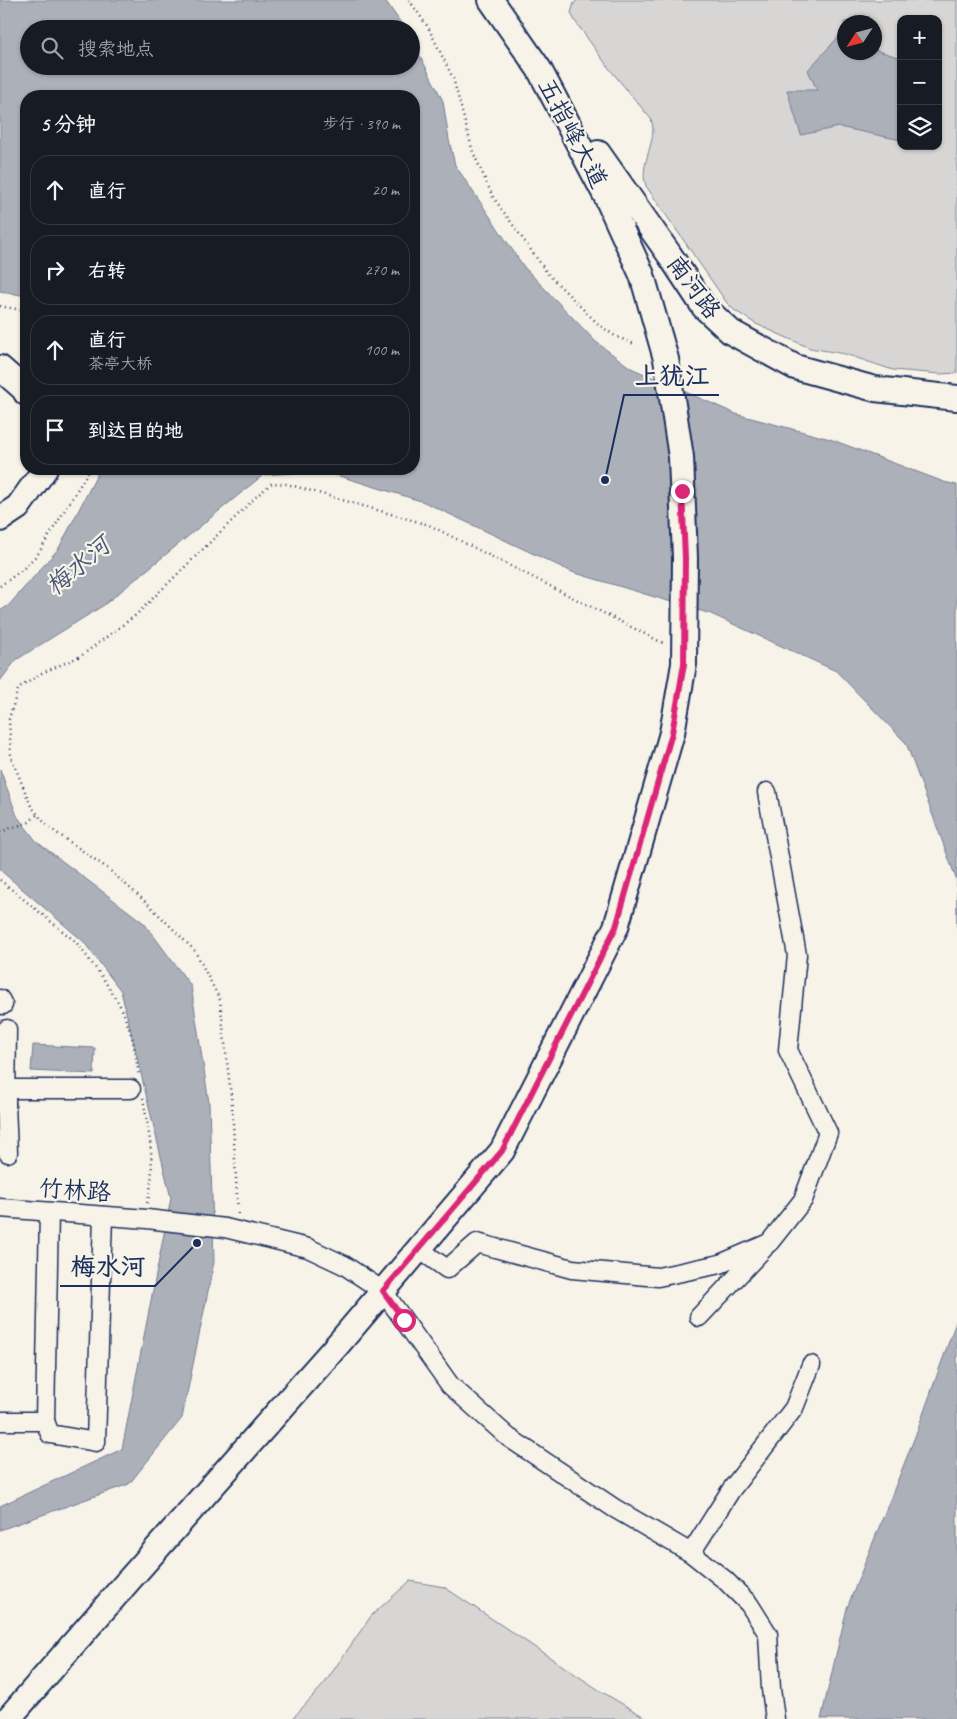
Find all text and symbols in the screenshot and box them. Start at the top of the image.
north arrow [837,15,882,60]
map controls [897,15,942,150]
button: + [897,15,942,60]
search box [20,20,420,75]
icon: search [38,34,66,62]
text: 搜索地点 [78,37,154,61]
button: − [897,60,942,105]
street label: 五指峰大道 [532,73,614,193]
button: layers [897,105,942,150]
text: 5 分钟 [40,111,96,137]
text: 步行 · 390 m [323,114,400,134]
icon: ahead [41,176,69,204]
text: 直行 [88,179,126,203]
text: 20 m [372,180,399,200]
street label: 南河路 [660,249,728,325]
icon: right [41,256,69,284]
text: 右转 [88,259,126,283]
text: 270 m [365,260,399,280]
text: 直行 [88,328,126,352]
icon: ahead [41,336,69,364]
text: 100 m [365,340,399,360]
text: 茶亭大桥 [88,354,152,374]
callout: 上犹江 [624,355,719,395]
text: 上犹江 [634,360,710,392]
icon: arrive [41,416,69,444]
text: 到达目的地 [88,419,183,443]
route end [671,480,694,503]
water label: 梅水河 [39,527,120,602]
street label: 竹林路 [38,1173,112,1207]
callout: 梅水河 [60,1246,155,1286]
text: 梅水河 [70,1251,146,1283]
route start [393,1309,416,1332]

